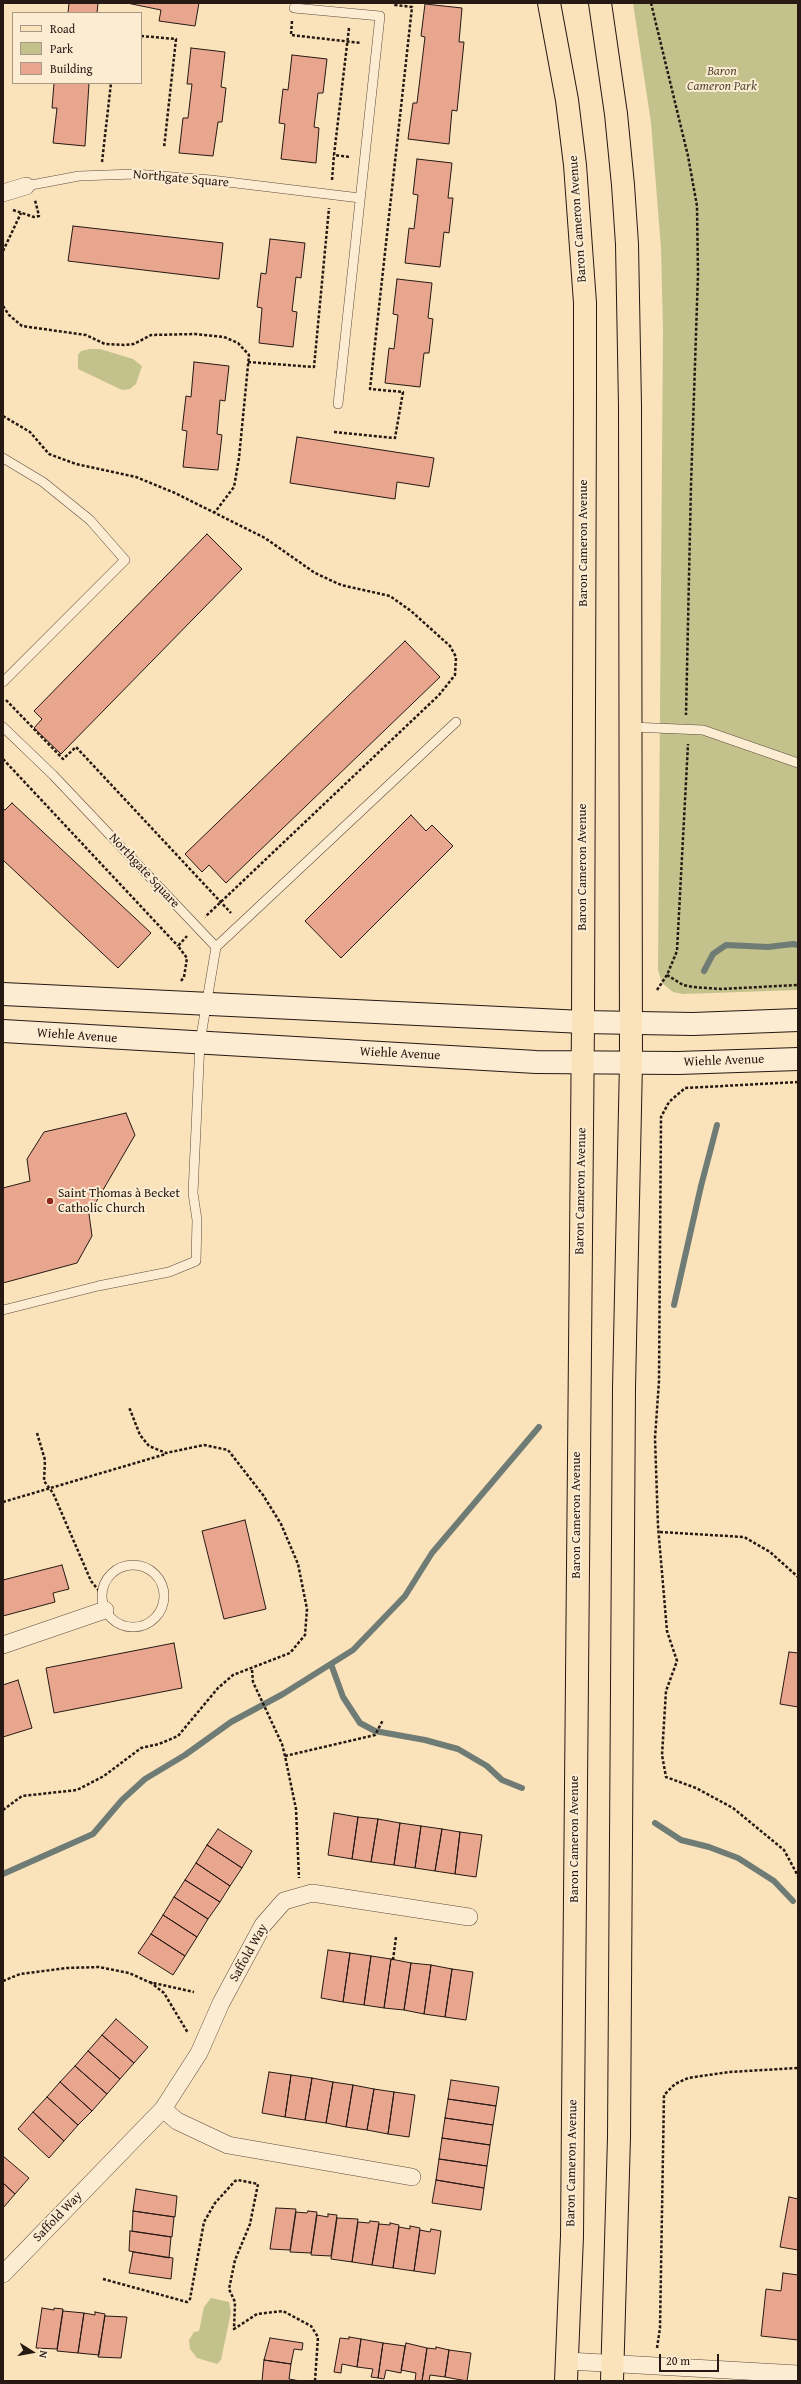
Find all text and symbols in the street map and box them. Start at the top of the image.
legend [12,12,142,84]
text: Road [50,20,75,37]
text: Park [50,40,73,57]
text: Building [50,60,93,77]
park label: Baron Cameron Park [687,64,757,95]
street label: Baron Cameron Avenue [566,155,590,283]
street label: Northgate Square [132,167,230,191]
street label: Baron Cameron Avenue [576,479,592,607]
street label: Baron Cameron Avenue [575,803,591,931]
street label: Northgate Square [106,831,182,911]
street label: Wiehle Avenue [36,1025,118,1047]
street label: Wiehle Avenue [359,1044,441,1064]
street label: Wiehle Avenue [683,1052,765,1070]
street label: Baron Cameron Avenue [572,1127,590,1255]
place label: Saint Thomas à Becket Catholic Church [58,1186,180,1217]
marker: Saint Thomas à Becket Catholic Church [45,1196,55,1206]
street label: Baron Cameron Avenue [569,1451,585,1579]
street label: Baron Cameron Avenue [567,1775,583,1903]
street label: Saffold Way [227,1921,271,1985]
street label: Baron Cameron Avenue [563,2099,581,2227]
street label: Saffold Way [30,2189,86,2245]
north arrow [12,2332,52,2372]
scale bar [661,2346,721,2372]
text: N [35,2349,52,2359]
text: 20 m [666,2352,690,2369]

